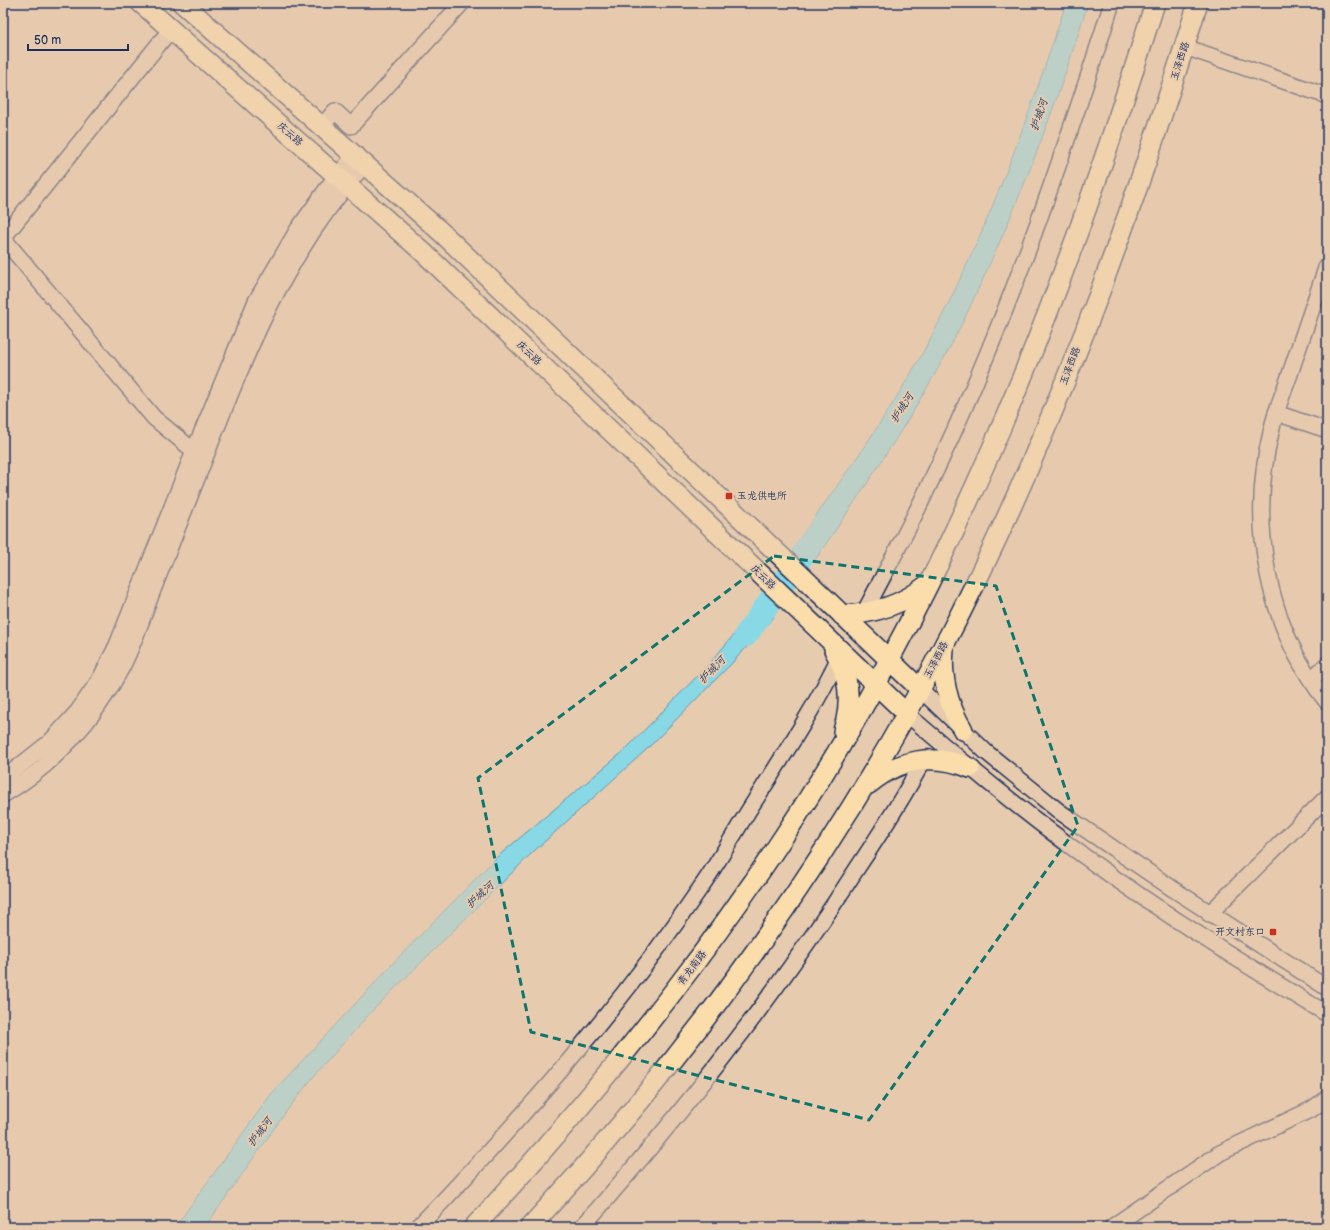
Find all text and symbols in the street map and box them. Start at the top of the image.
scale bar [28,26,128,52]
text: 50 m [34,33,61,48]
street label: 玉泽西路 [1168,40,1192,82]
water label: 护城河 [1027,95,1051,133]
street label: 庆云路 [275,120,305,148]
street label: 庆云路 [514,338,544,368]
street label: 玉泽西路 [1057,345,1083,387]
water label: 护城河 [888,389,917,425]
place label: 玉龙供电所 [737,490,787,502]
marker: 玉龙供电所 [724,491,734,501]
street label: 庆云路 [748,562,778,592]
street label: 玉泽西路 [921,640,951,680]
water label: 护城河 [696,652,730,686]
water label: 护城河 [463,878,498,911]
place label: 开文村东口 [1215,926,1265,938]
marker: 开文村东口 [1268,927,1278,937]
street label: 青龙南路 [675,948,709,988]
water label: 护城河 [245,1113,276,1149]

